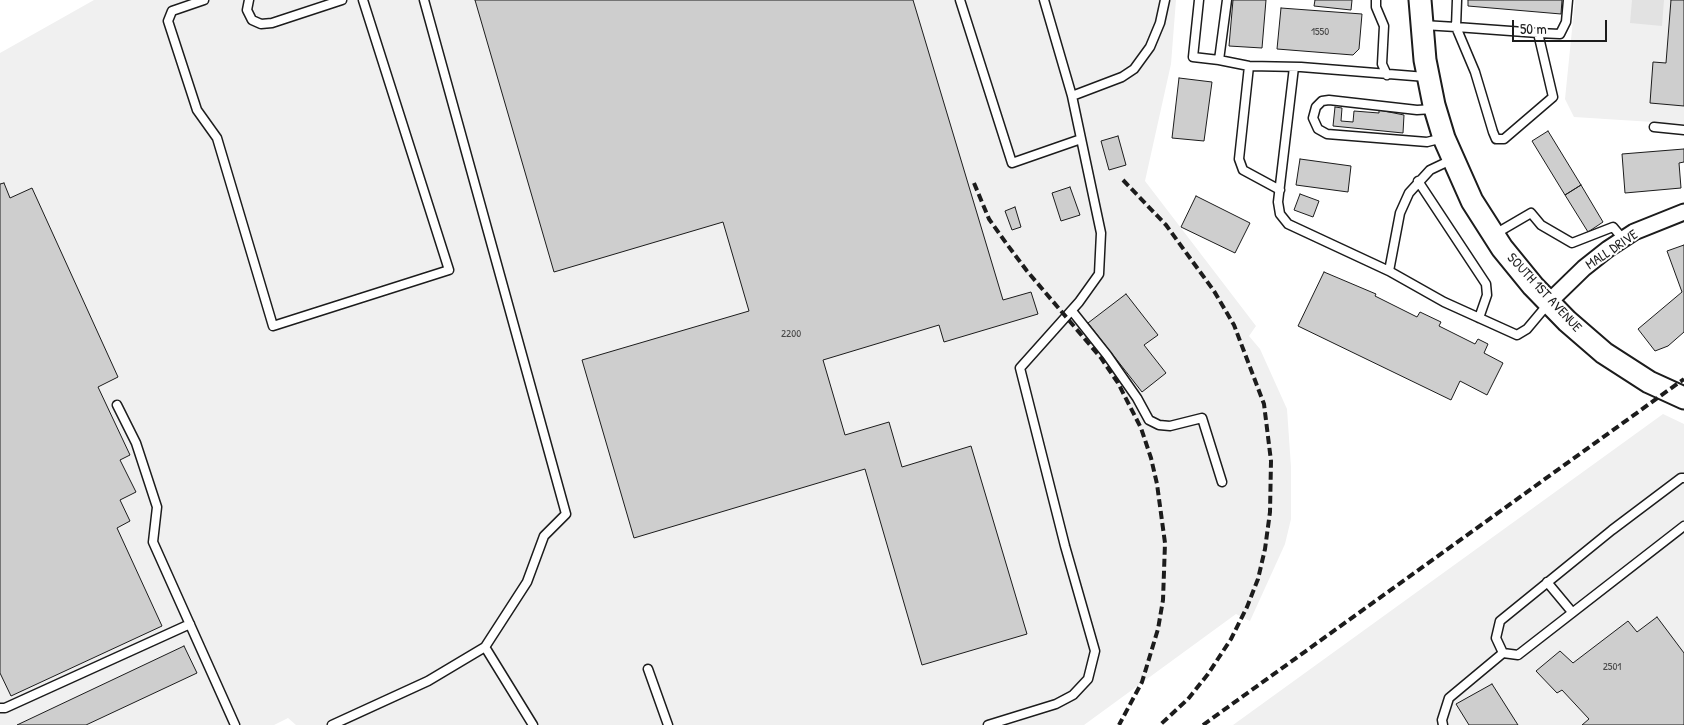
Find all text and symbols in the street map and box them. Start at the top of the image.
scale bar [1514,10,1609,42]
text: 50 m [1520,18,1547,39]
house number: 1550 [1311,25,1329,39]
street label: MALL DRIVE [1583,226,1641,274]
street label: SOUTH 1ST AVENUE [1503,250,1585,336]
house number: 2200 [781,327,801,341]
house number: 2501 [1603,660,1621,674]

